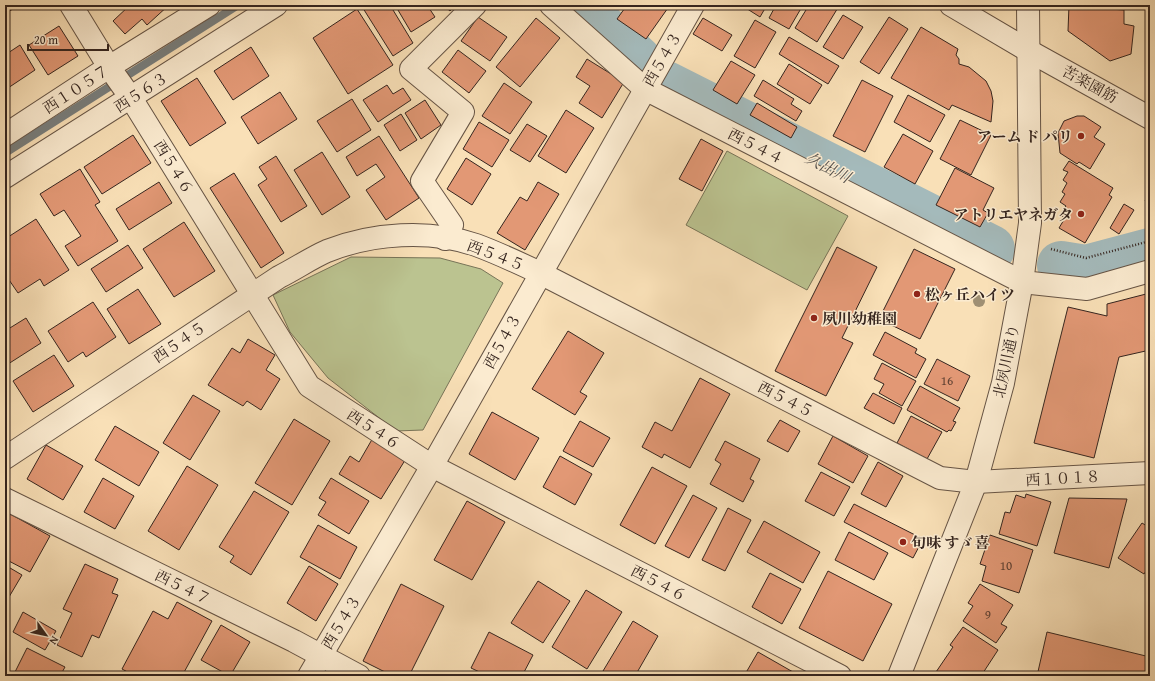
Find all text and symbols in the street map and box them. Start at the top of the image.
scale bar [28,26,108,52]
street label: 西５４３ [638,28,686,90]
text: 20 m [34,31,58,48]
street label: 西１０５７ [39,60,113,118]
street label: 苦楽園筋 [1059,60,1121,108]
street label: 西５６３ [110,67,172,117]
street label: 西５４４ [724,123,788,169]
place label: アーム ド パリ [977,126,1073,147]
marker: アーム ド パリ [1076,131,1086,141]
street label: 西５４６ [149,136,199,198]
water label: 久出川 [801,145,857,189]
place label: アトリエヤネガタ [954,204,1073,225]
marker: アトリエヤネガタ [1076,209,1086,219]
street label: 西５４５ [464,234,528,276]
place label: 松ヶ丘ハイツ [925,284,1015,305]
marker: 松ヶ丘ハイツ [912,289,922,299]
place label: 夙川幼稚園 [822,308,897,329]
street label: 西５４３ [478,310,526,372]
marker: 夙川幼稚園 [809,313,819,323]
street label: 西５４５ [148,317,210,367]
street label: 北夙川通り [988,322,1024,400]
house number: 16 [941,371,953,390]
street label: 西５４５ [754,376,818,422]
street label: 西５４６ [343,404,405,454]
street label: 西１０１８ [1025,466,1101,490]
place label: 旬味 すゞ喜 [911,532,989,553]
marker: 旬味 すゞ喜 [898,537,908,547]
house number: 10 [1000,556,1012,575]
street label: 西５４６ [627,560,691,606]
street label: 西５４７ [151,564,215,610]
street label: 西５４３ [317,591,365,653]
house number: 9 [985,605,991,624]
north arrow [26,615,66,655]
text: N [45,633,63,648]

